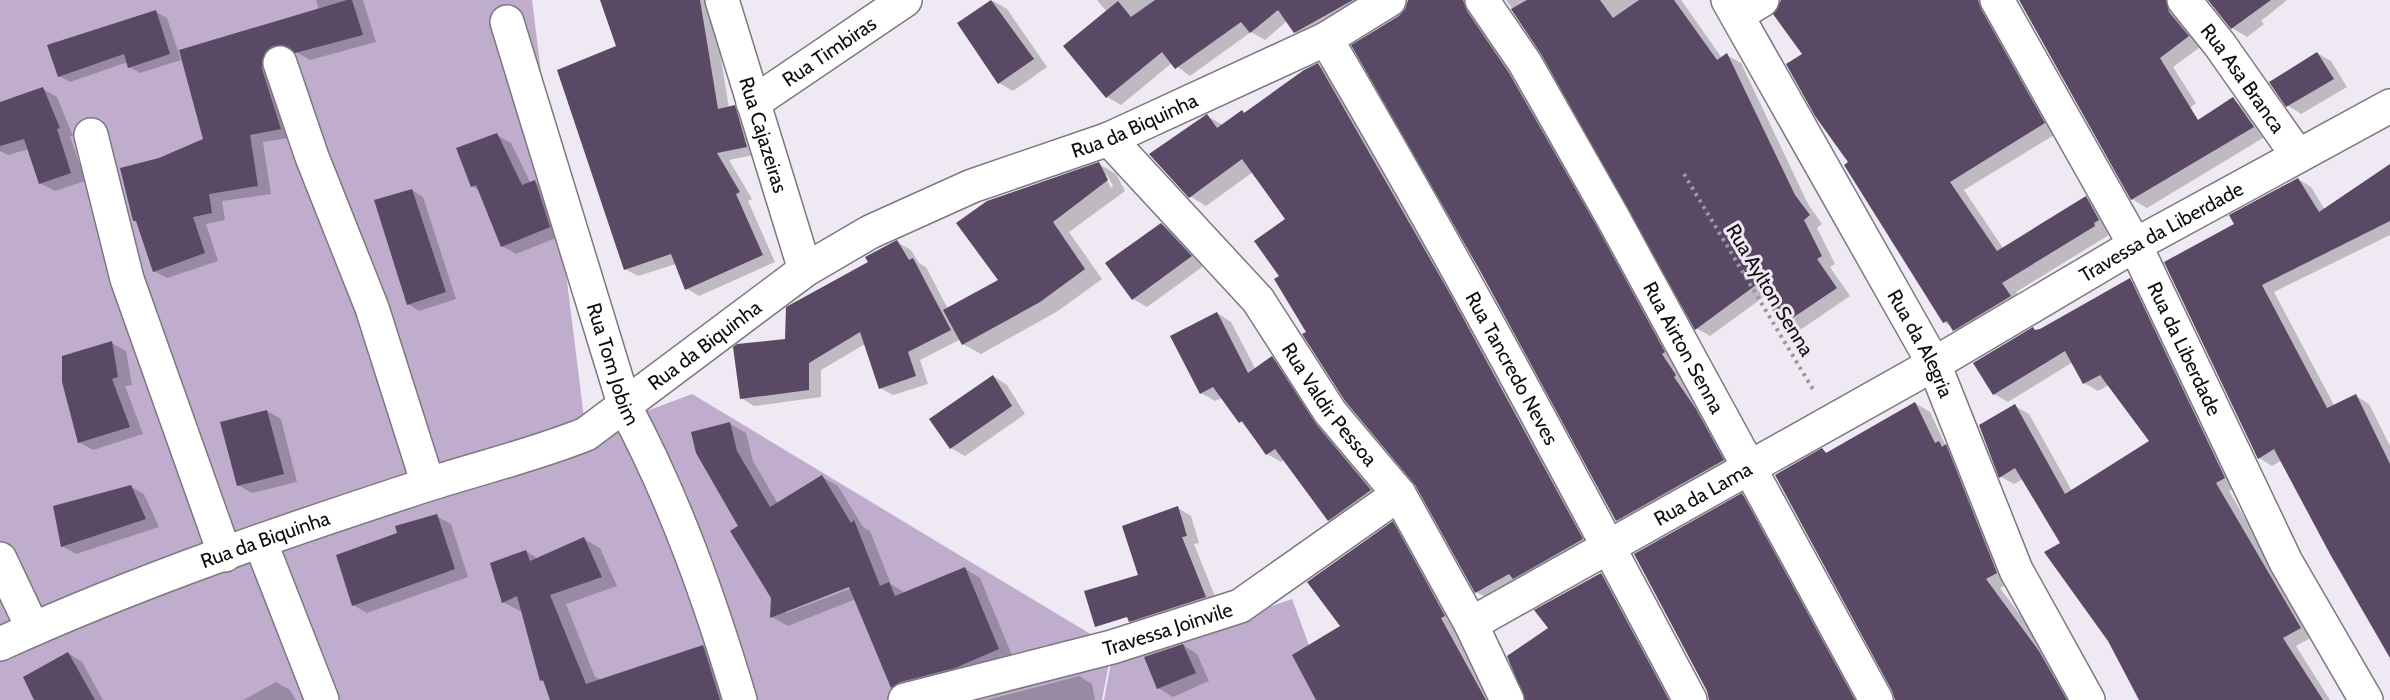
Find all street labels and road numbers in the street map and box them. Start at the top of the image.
street label: Rua Timbiras [778,11,881,92]
street label: Rua Asa Branca [2196,19,2290,138]
street label: Rua Cajazeiras [734,74,793,196]
street label: Rua da Biquinha [1068,88,1202,163]
street label: Travessa da Liberdade [2075,176,2247,287]
street label: Rua Aylton Senna [1721,220,1819,361]
street label: Rua Airton Senna [1638,277,1730,418]
street label: Rua da Liberdade [2142,278,2226,419]
street label: Rua da Alegria [1882,285,1958,401]
street label: Rua Tancredo Neves [1460,287,1563,449]
street label: Rua da Biquinha [643,295,766,395]
street label: Rua Tom Jobim [582,300,644,429]
street label: Rua Valdir Pessoa [1277,338,1383,471]
street label: Rua da Lama [1650,457,1756,531]
street label: Rua da Biquinha [197,506,333,573]
street label: Travessa Joinvile [1100,597,1235,661]

